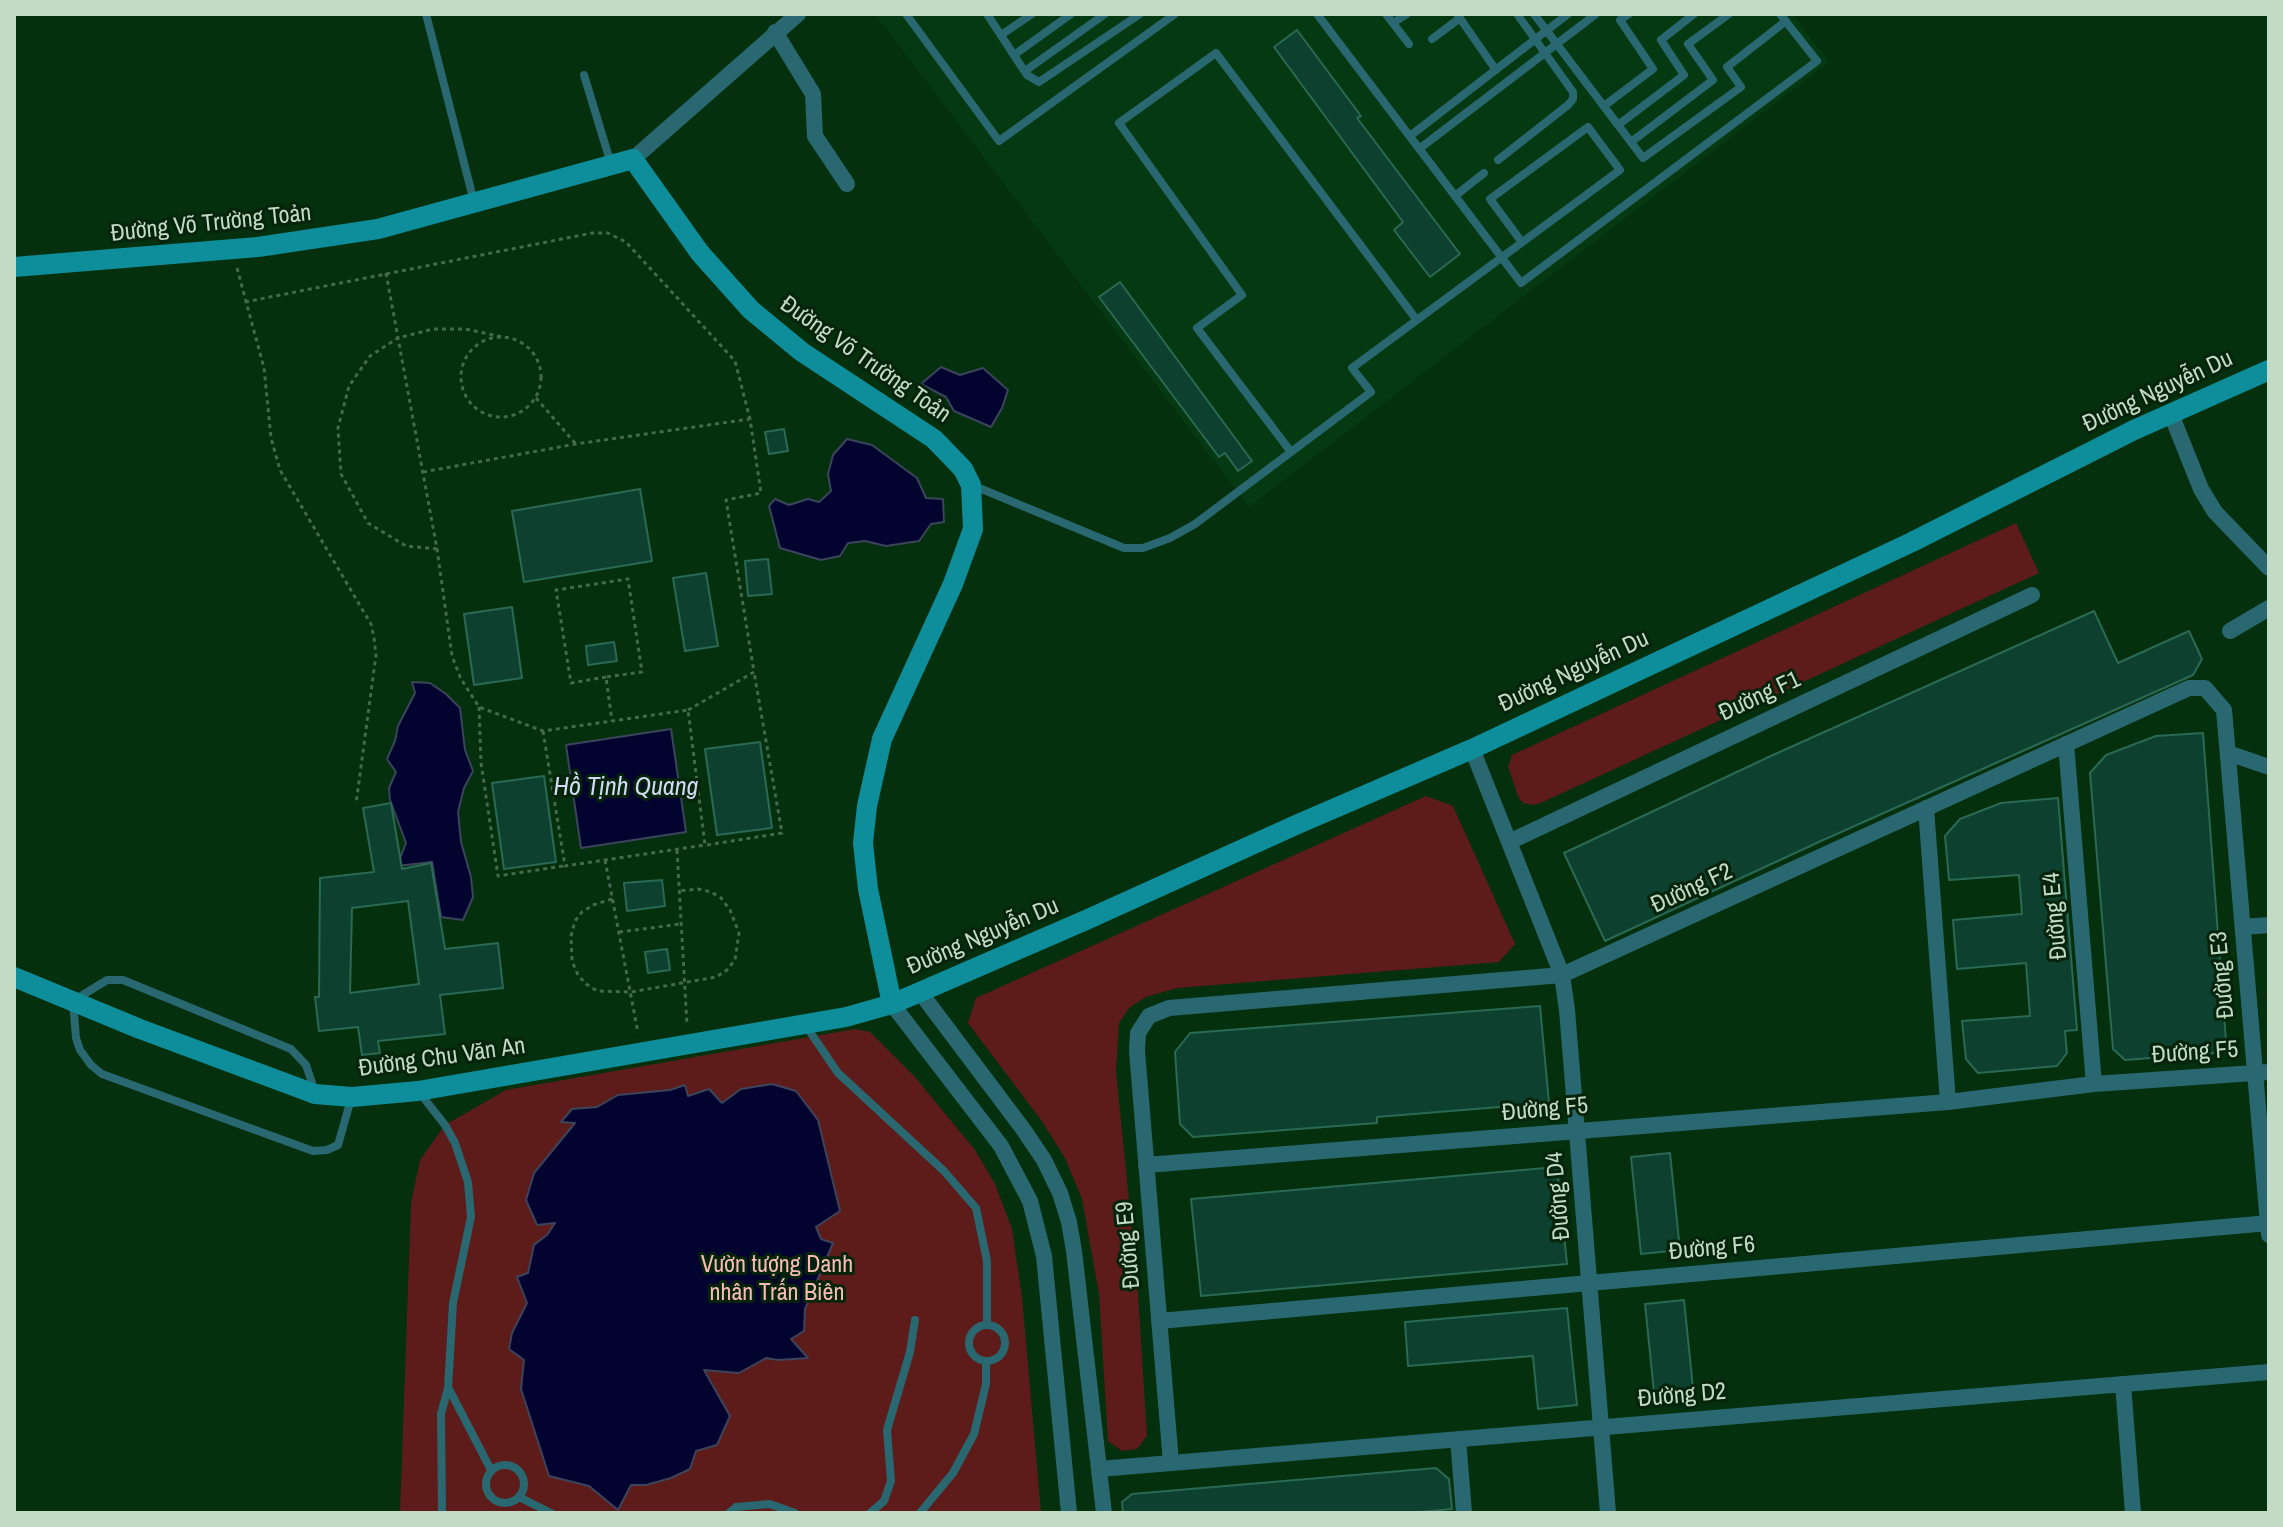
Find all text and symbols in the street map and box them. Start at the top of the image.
street label: Đường Võ Trường Toản [109,199,313,249]
street label: Đường Võ Trường Toản [774,290,956,430]
street label: Đường Nguyễn Du [2079,345,2237,439]
street label: Đường Nguyễn Du [1495,625,1653,719]
street label: Đường F1 [1715,666,1805,728]
water label: Hồ Tịnh Quang [554,772,698,804]
street label: Đường F2 [1647,858,1737,920]
street label: Đường E4 [2038,871,2074,961]
street label: Đường Nguyễn Du [903,892,1063,982]
street label: Đường E3 [2205,930,2241,1020]
street label: Đường Chu Văn An [357,1032,527,1084]
street label: Đường F5 [2151,1036,2239,1070]
street label: Đường F5 [1501,1092,1589,1128]
street label: Đường D4 [1541,1151,1577,1241]
street label: Đường E9 [1111,1200,1147,1290]
street label: Đường F6 [1668,1231,1756,1267]
park label: Vườn tượng Danh nhân Trấn Biên [701,1252,853,1308]
street label: Đường D2 [1637,1378,1727,1414]

